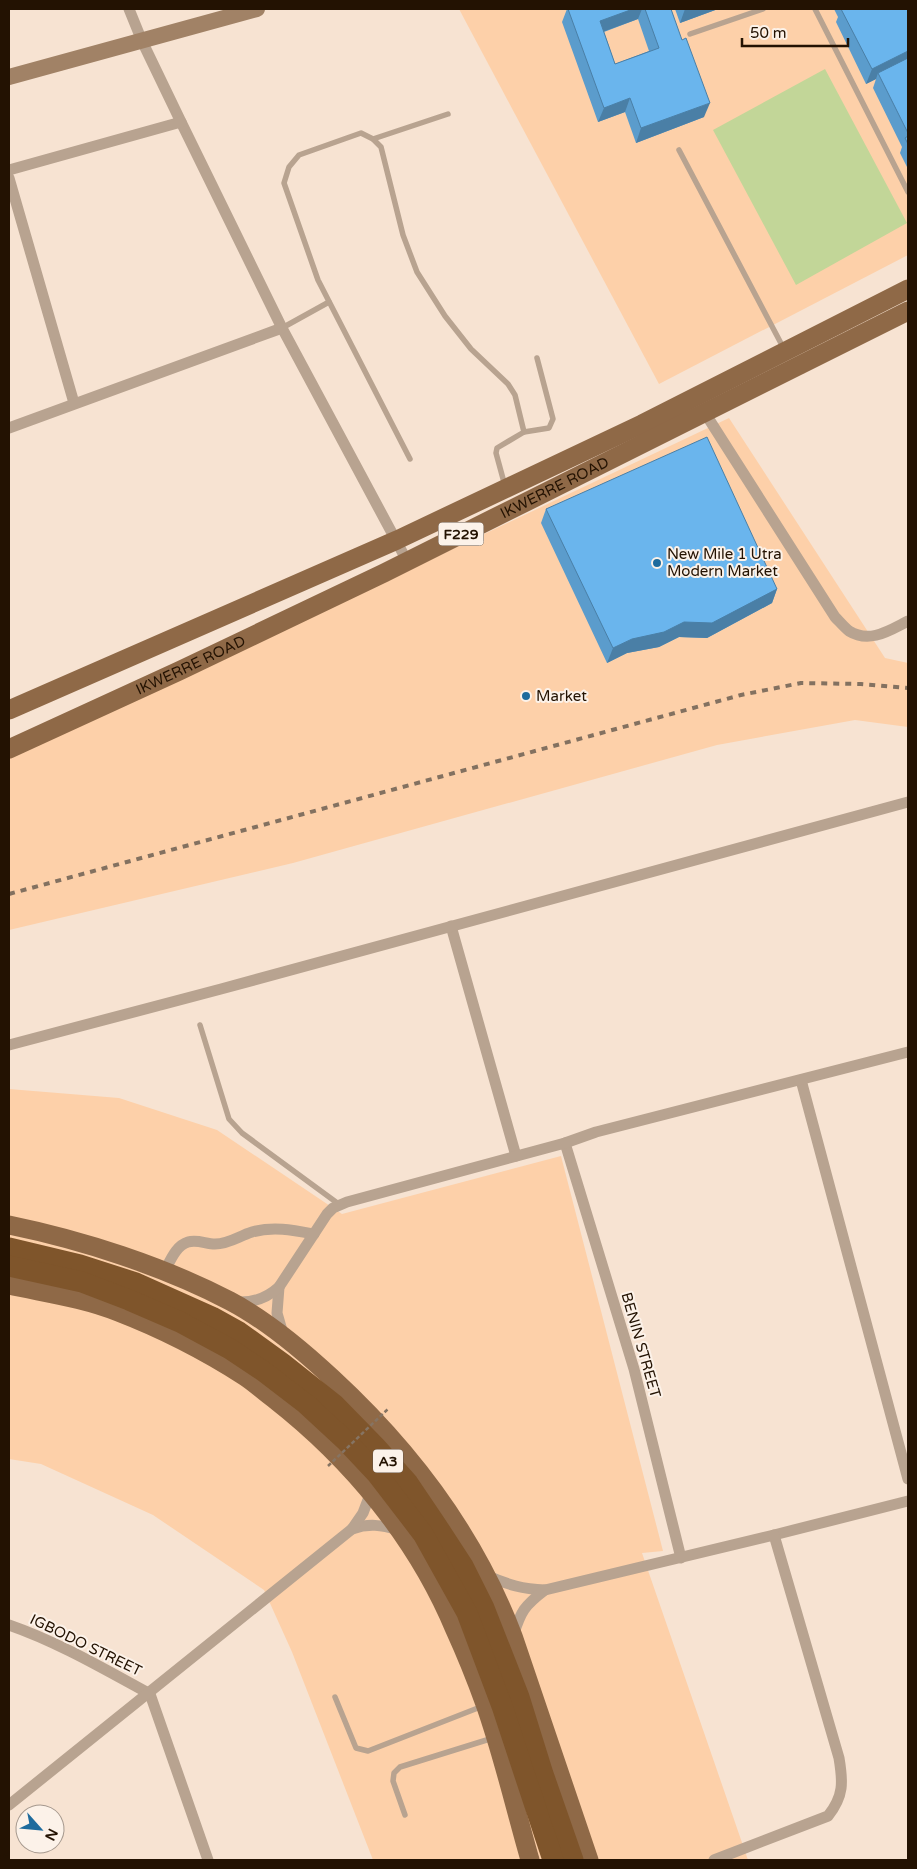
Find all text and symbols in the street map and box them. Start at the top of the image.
scale bar [742,15,848,47]
text: 50 m [750,24,787,42]
street label: IKWERRE ROAD [497,453,612,522]
road number: F229 [438,522,484,546]
place label: New Mile 1 Utra Modern Market [667,545,782,580]
marker: New Mile 1 Utra Modern Market [651,557,663,569]
street label: IKWERRE ROAD [133,632,248,699]
place label: Market [536,687,587,705]
marker: Market [520,690,532,702]
street label: BENIN STREET [617,1290,665,1400]
road number: A3 [373,1450,403,1472]
street label: IGBODO STREET [27,1610,145,1680]
north arrow [15,1804,65,1854]
text: N [41,1826,61,1844]

